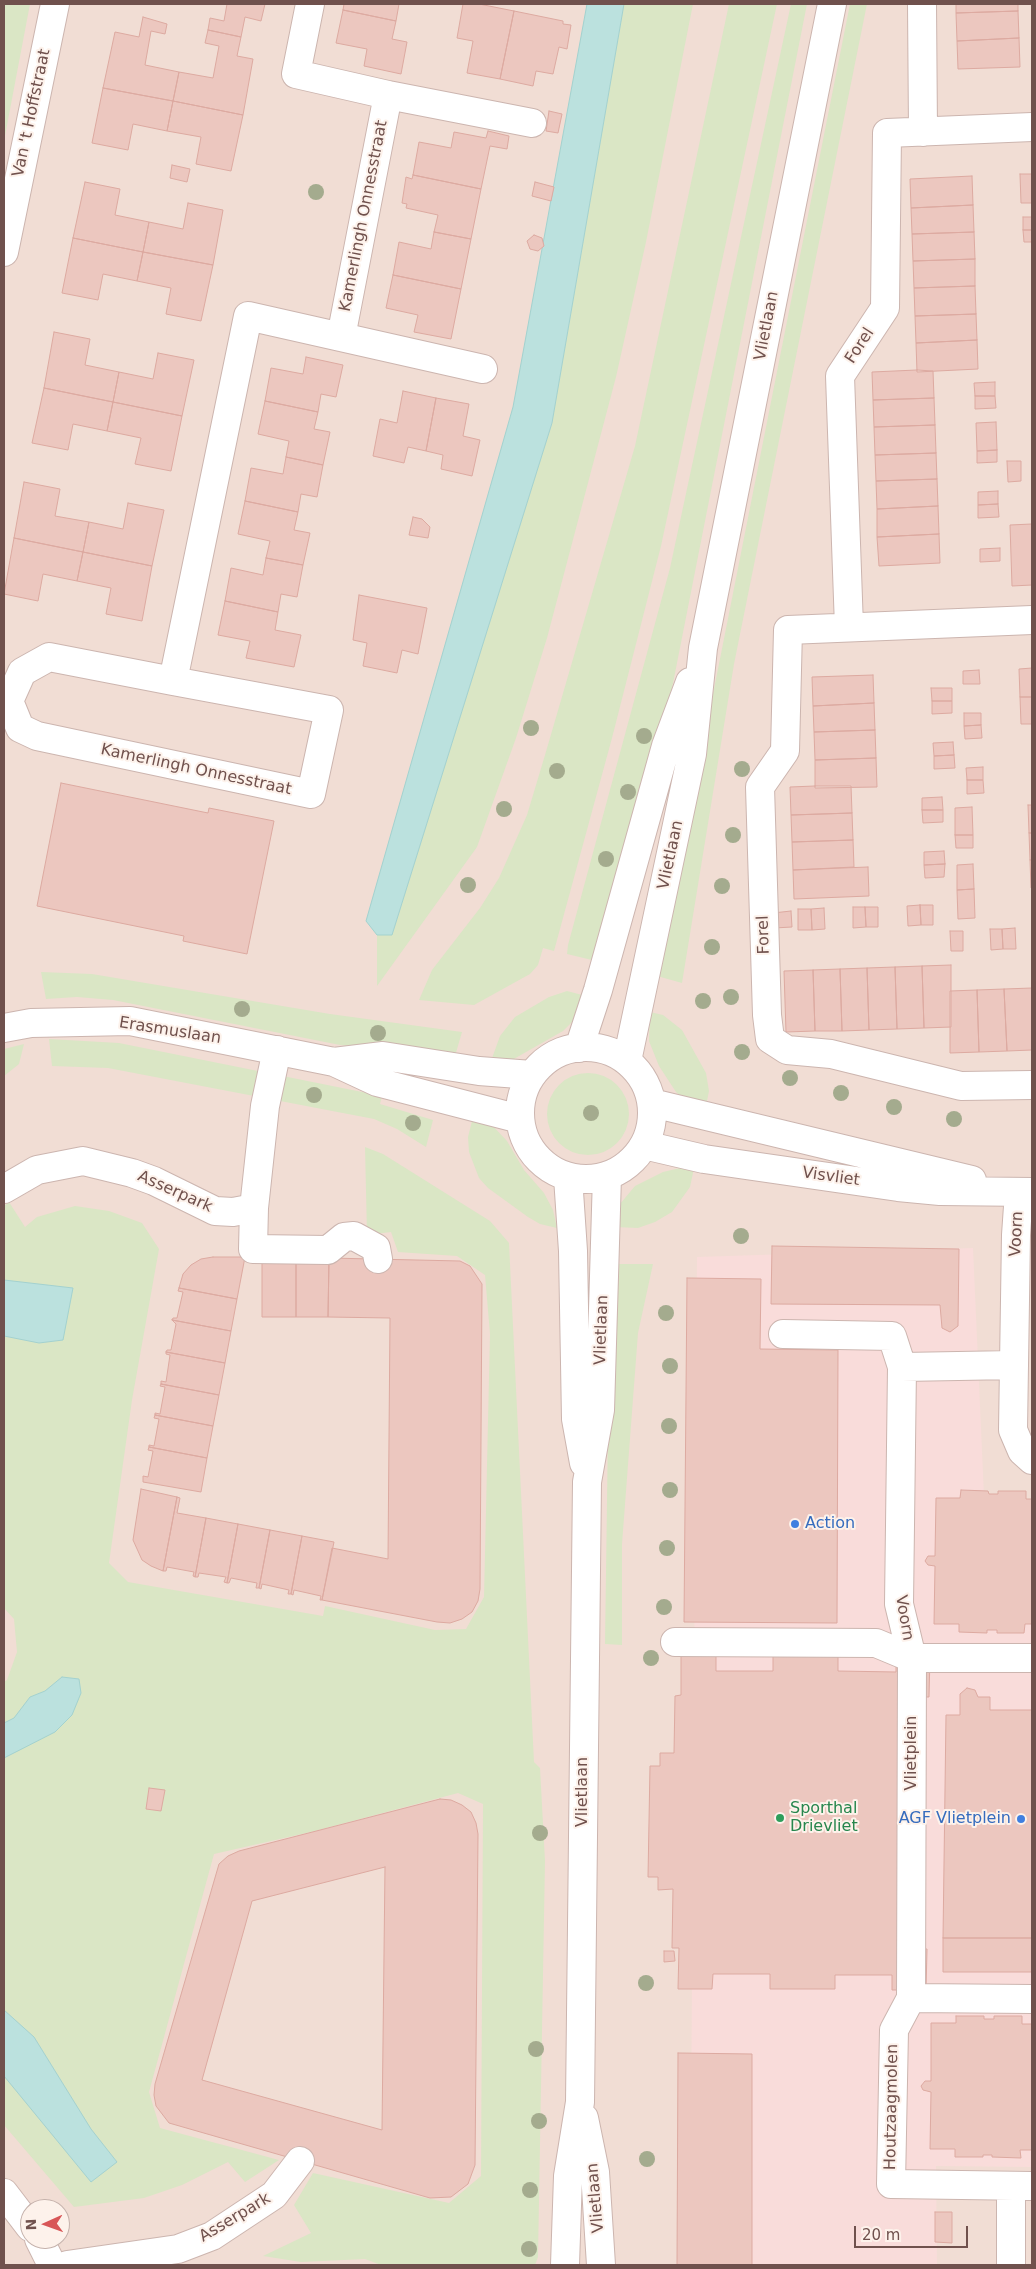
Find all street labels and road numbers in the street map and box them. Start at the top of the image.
street label: Van 't Hoffstraat [9,47,55,179]
street label: Kamerlingh Onnesstraat [336,119,392,313]
street label: Vlietlaan [751,290,783,362]
street label: Forel [841,324,879,368]
street label: Kamerlingh Onnesstraat [99,740,293,800]
street label: Vlietlaan [654,819,688,891]
street label: Forel [754,915,774,955]
street label: Erasmuslaan [118,1013,222,1049]
street label: Visvliet [801,1163,861,1191]
street label: Asserpark [135,1167,215,1217]
street label: Voorn [1006,1211,1028,1257]
street label: Vlietlaan [591,1295,613,1365]
street label: Voorn [891,1594,917,1642]
street label: Vlietplein [902,1716,922,1790]
street label: Vlietlaan [573,1757,593,1827]
street label: Houtzaagmolen [881,2044,903,2170]
street label: Vlietlaan [583,2162,609,2234]
street label: Asserpark [196,2189,274,2247]

